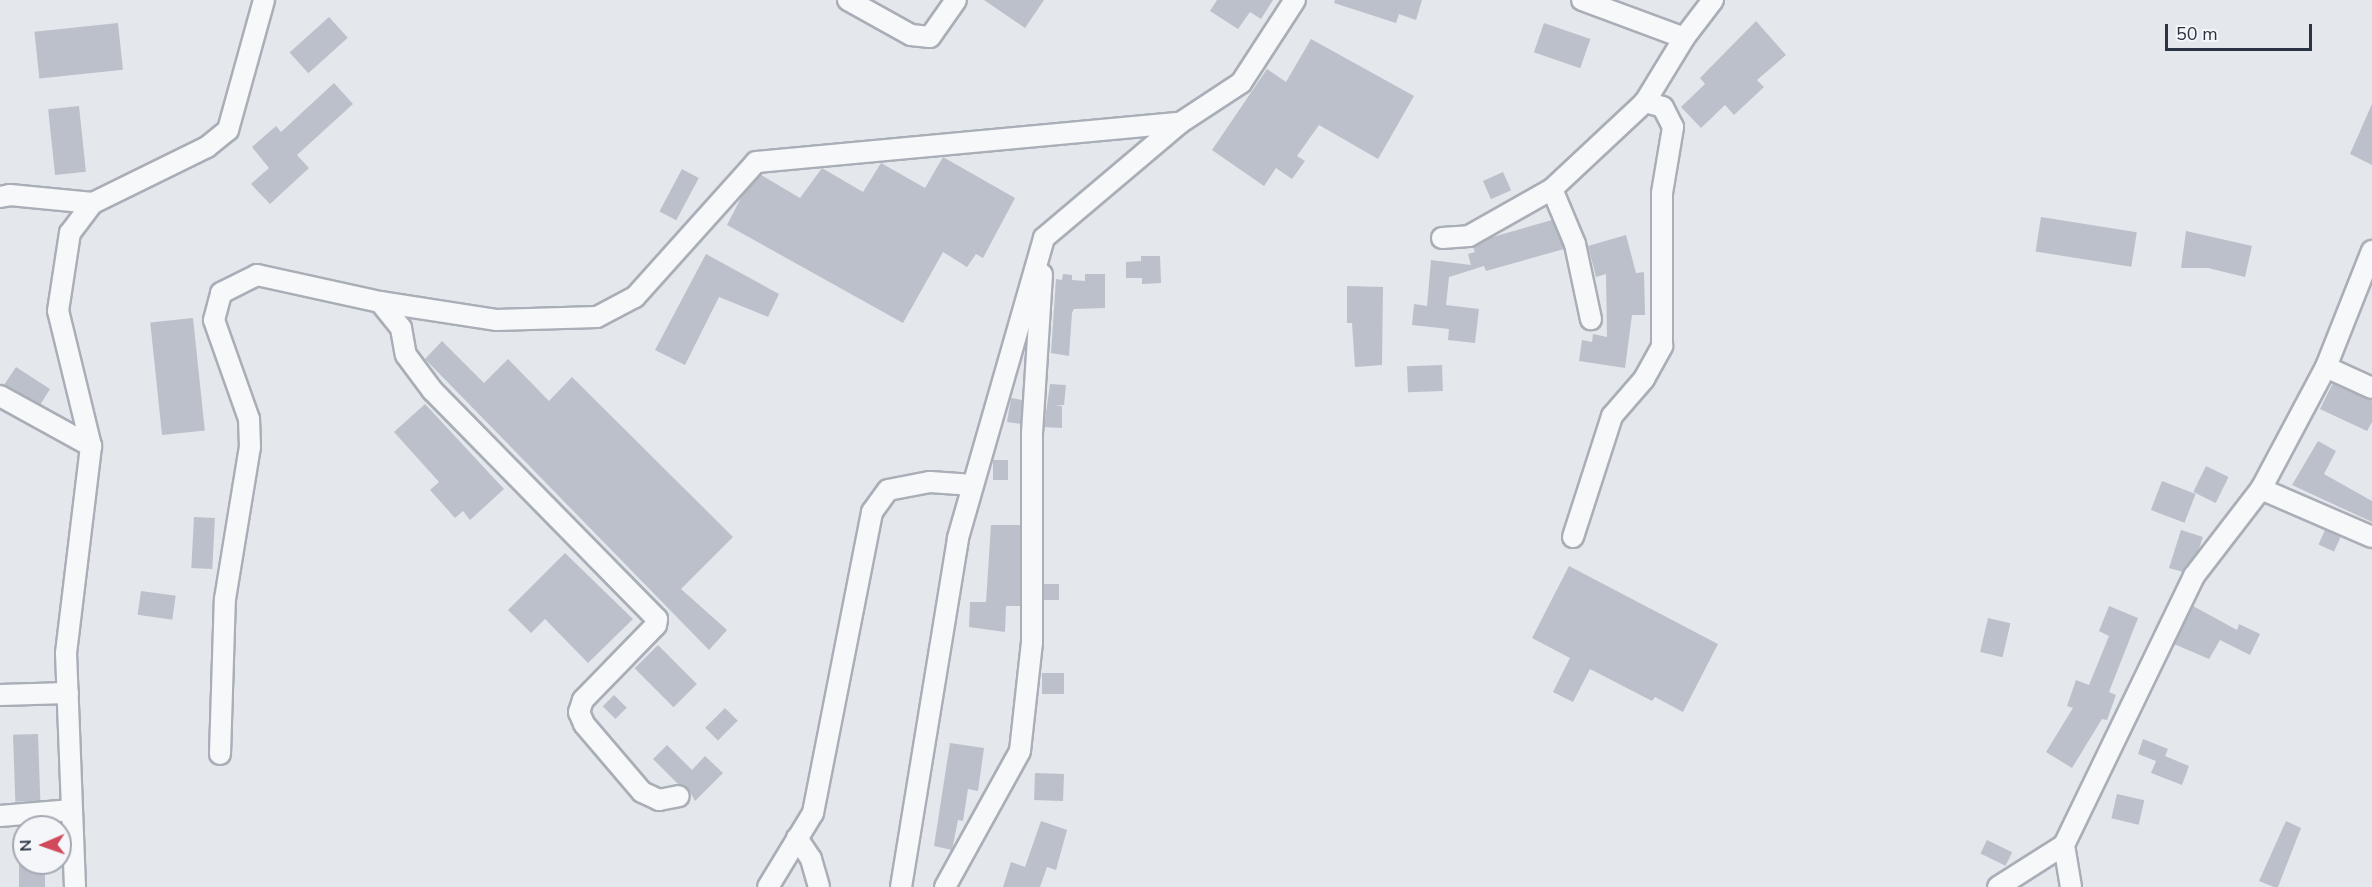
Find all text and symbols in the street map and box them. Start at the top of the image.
scale bar [2168,12,2315,50]
text: 50 m [2176,22,2218,46]
north arrow [12,815,72,875]
text: N [15,839,37,852]

